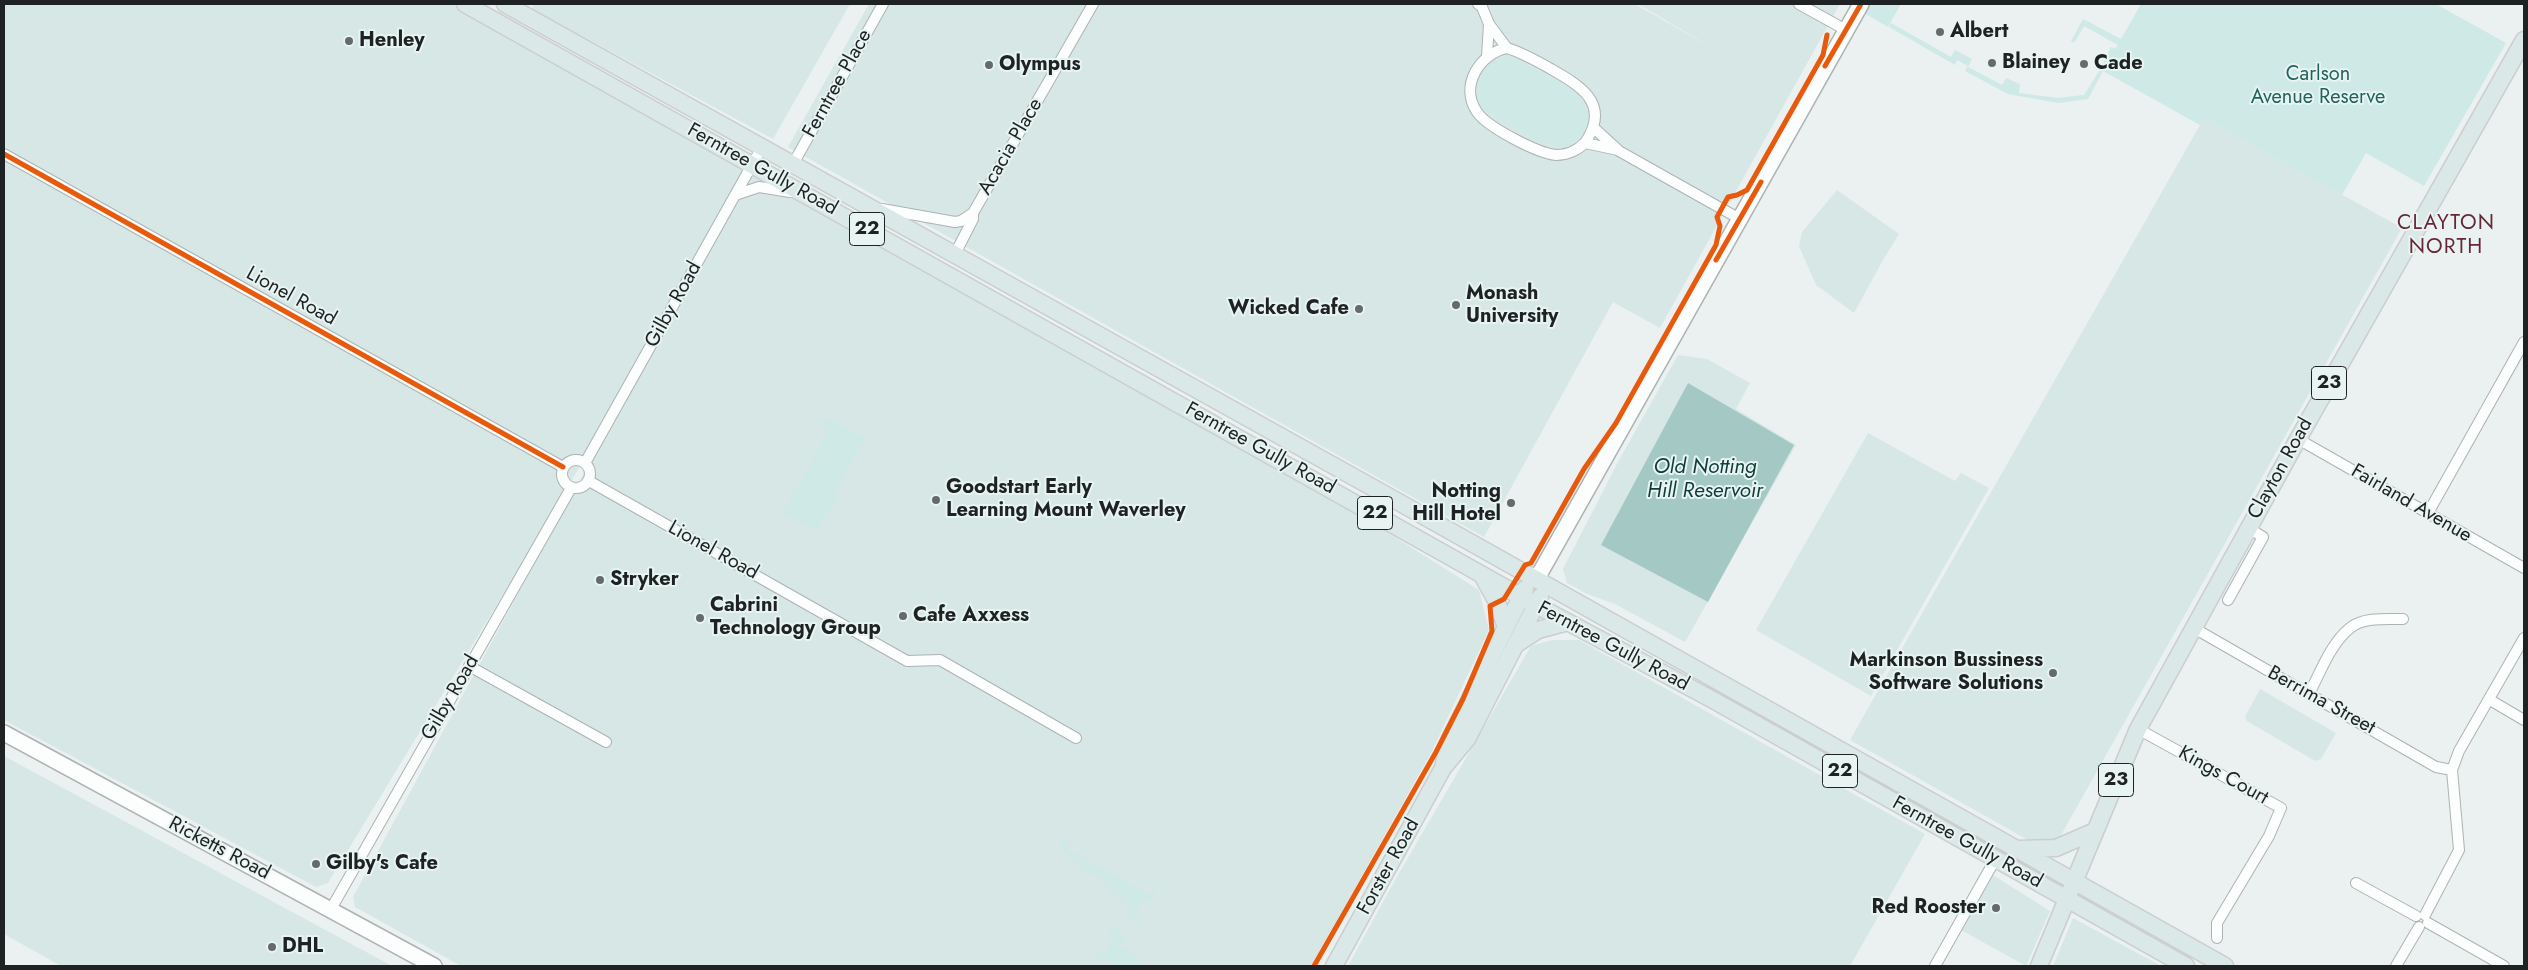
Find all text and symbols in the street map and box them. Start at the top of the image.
place label: Albert [1950,20,2008,44]
street label: Ferntree Place [798,26,878,142]
marker: Albert [1934,26,1946,38]
place label: Henley [359,29,425,53]
marker: Henley [343,35,355,47]
place label: Blainey [2002,51,2070,75]
place label: Cade [2094,52,2143,76]
place label: Olympus [999,53,1081,77]
marker: Blainey [1986,57,1998,69]
marker: Cade [2078,58,2090,70]
marker: Olympus [983,59,995,71]
park label: Carlson Avenue Reserve [2251,63,2385,110]
street label: Acacia Place [974,94,1048,200]
street label: Ferntree Gully Road [683,119,841,221]
district label: CLAYTON NORTH [2396,211,2496,261]
road number: 22 [850,212,884,245]
street label: Gilby Road [641,258,707,352]
street label: Lionel Road [242,262,340,332]
place label: Monash University [1466,282,1558,329]
place label: Wicked Cafe [1228,297,1349,321]
marker: Monash University [1450,299,1462,311]
marker: Wicked Cafe [1353,303,1365,315]
road number: 23 [2312,366,2346,399]
street label: Ferntree Gully Road [1181,398,1339,500]
street label: Clayton Road [2243,414,2319,524]
water label: Old Notting Hill Reservoir [1647,455,1763,505]
street label: Fairland Avenue [2346,460,2476,548]
place label: Goodstart Early Learning Mount Waverley [946,476,1186,523]
place label: Notting Hill Hotel [1412,480,1501,527]
marker: Goodstart Early Learning Mount Waverley [930,494,942,506]
road number: 22 [1358,496,1392,530]
marker: Notting Hill Hotel [1505,497,1517,509]
street label: Lionel Road [664,516,762,586]
place label: Stryker [610,568,679,592]
marker: Stryker [594,574,606,586]
place label: Cabrini Technology Group [710,594,881,641]
street label: Ferntree Gully Road [1533,597,1693,697]
place label: Cafe Axxess [913,604,1029,628]
marker: Cafe Axxess [897,610,909,622]
marker: Cabrini Technology Group [694,612,706,624]
place label: Markinson Bussiness Software Solutions [1849,649,2043,696]
street label: Gilby Road [417,651,485,745]
street label: Berrima Street [2263,662,2379,740]
marker: Markinson Bussiness Software Solutions [2047,667,2059,679]
street label: Kings Court [2174,741,2272,811]
road number: 22 [1822,754,1858,788]
road number: 23 [2098,764,2134,796]
street label: Ferntree Gully Road [1888,792,2046,894]
street label: Ricketts Road [164,812,274,886]
street label: Forster Road [1353,815,1425,919]
place label: Gilby's Cafe [326,852,438,876]
marker: Gilby's Cafe [310,858,322,870]
place label: Red Rooster [1872,896,1986,920]
marker: Red Rooster [1990,902,2002,914]
place label: DHL [282,935,323,959]
marker: DHL [266,941,278,953]

